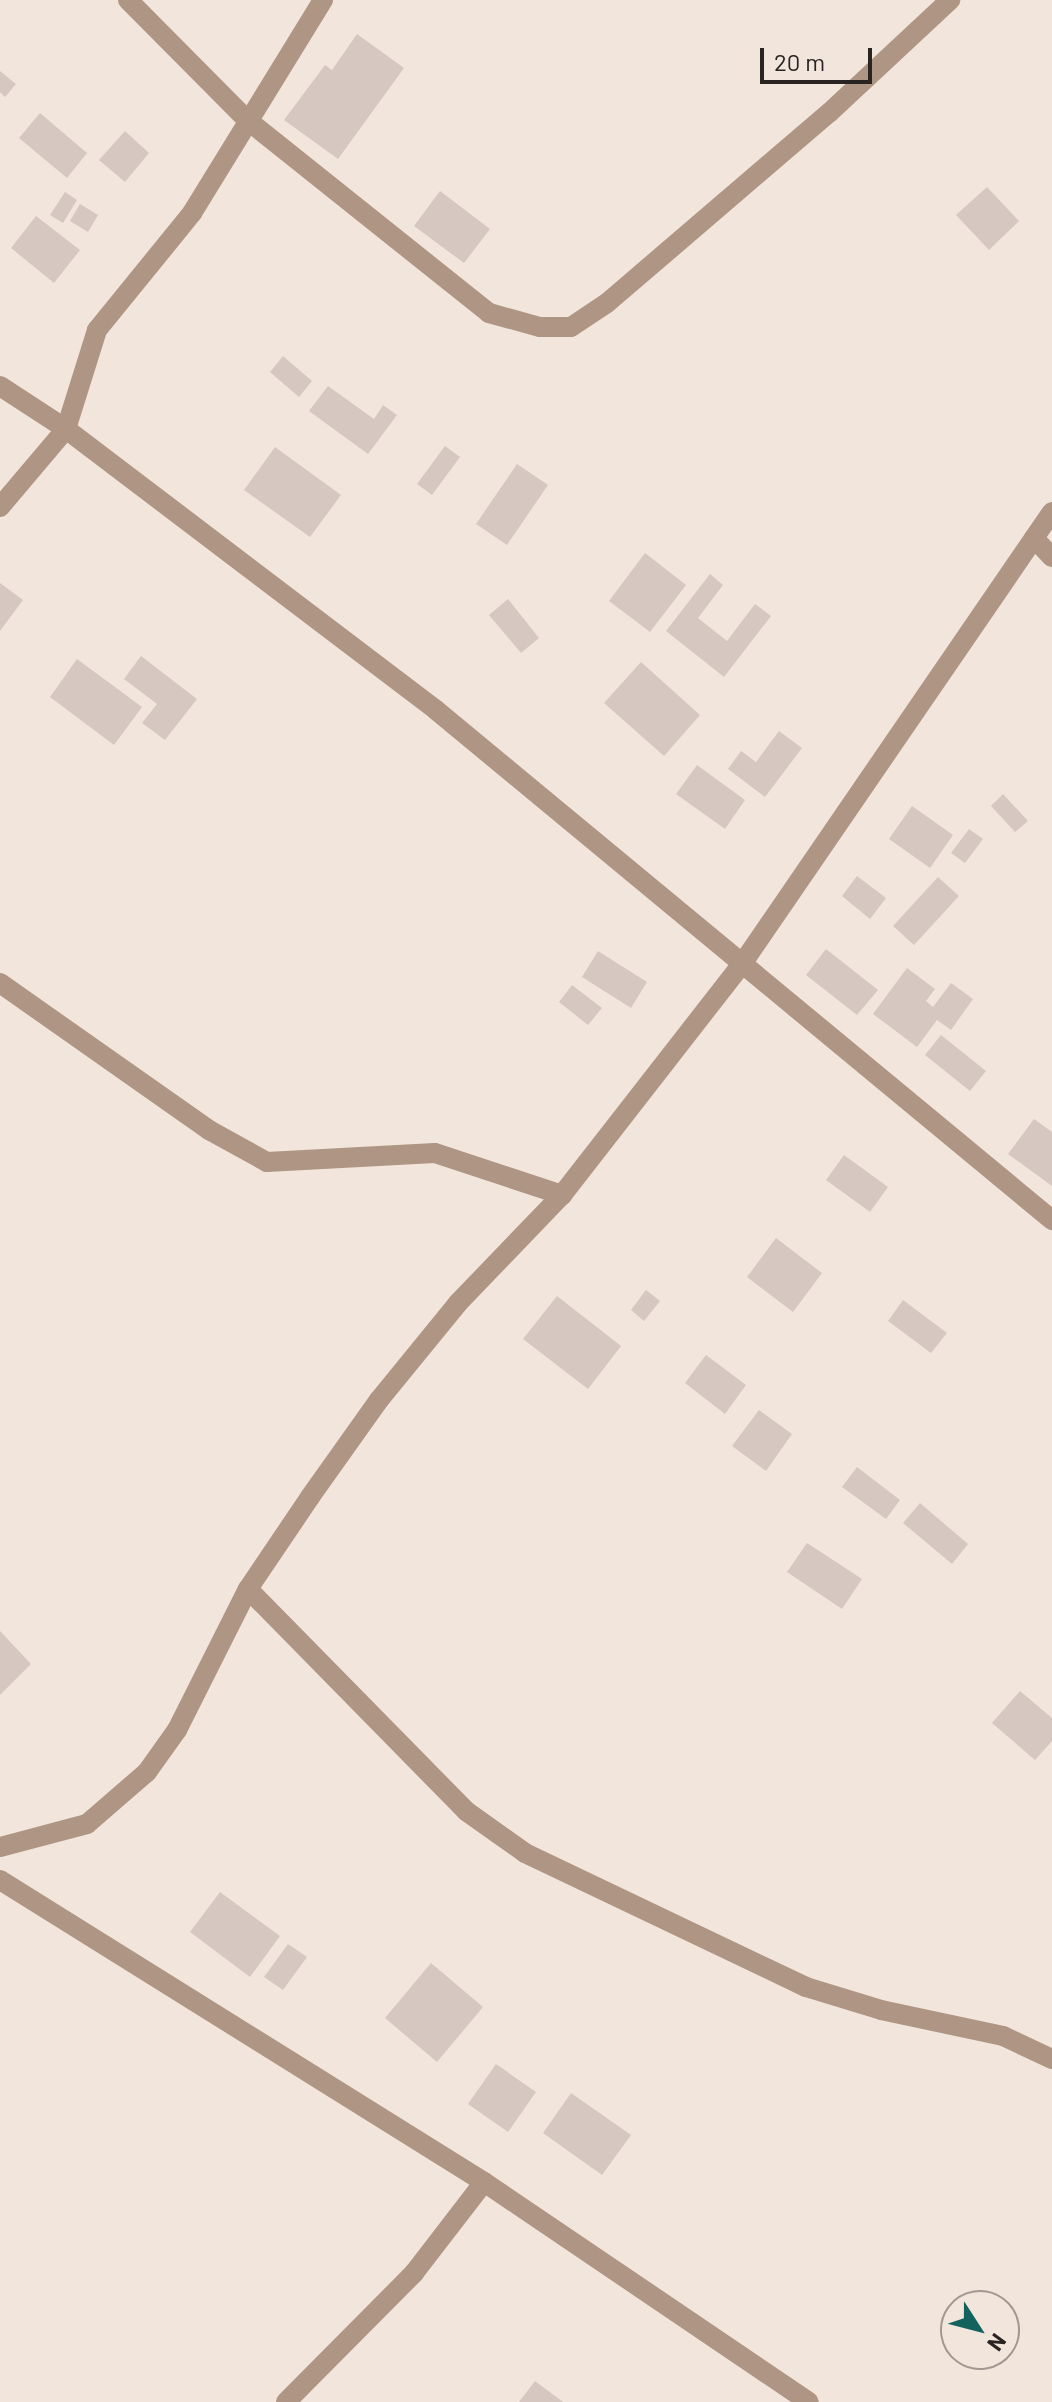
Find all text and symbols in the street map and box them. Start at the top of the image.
scale bar [764,32,876,82]
text: 20 m [774,47,825,76]
north arrow [940,2290,1020,2370]
text: N [983,2329,1013,2356]

